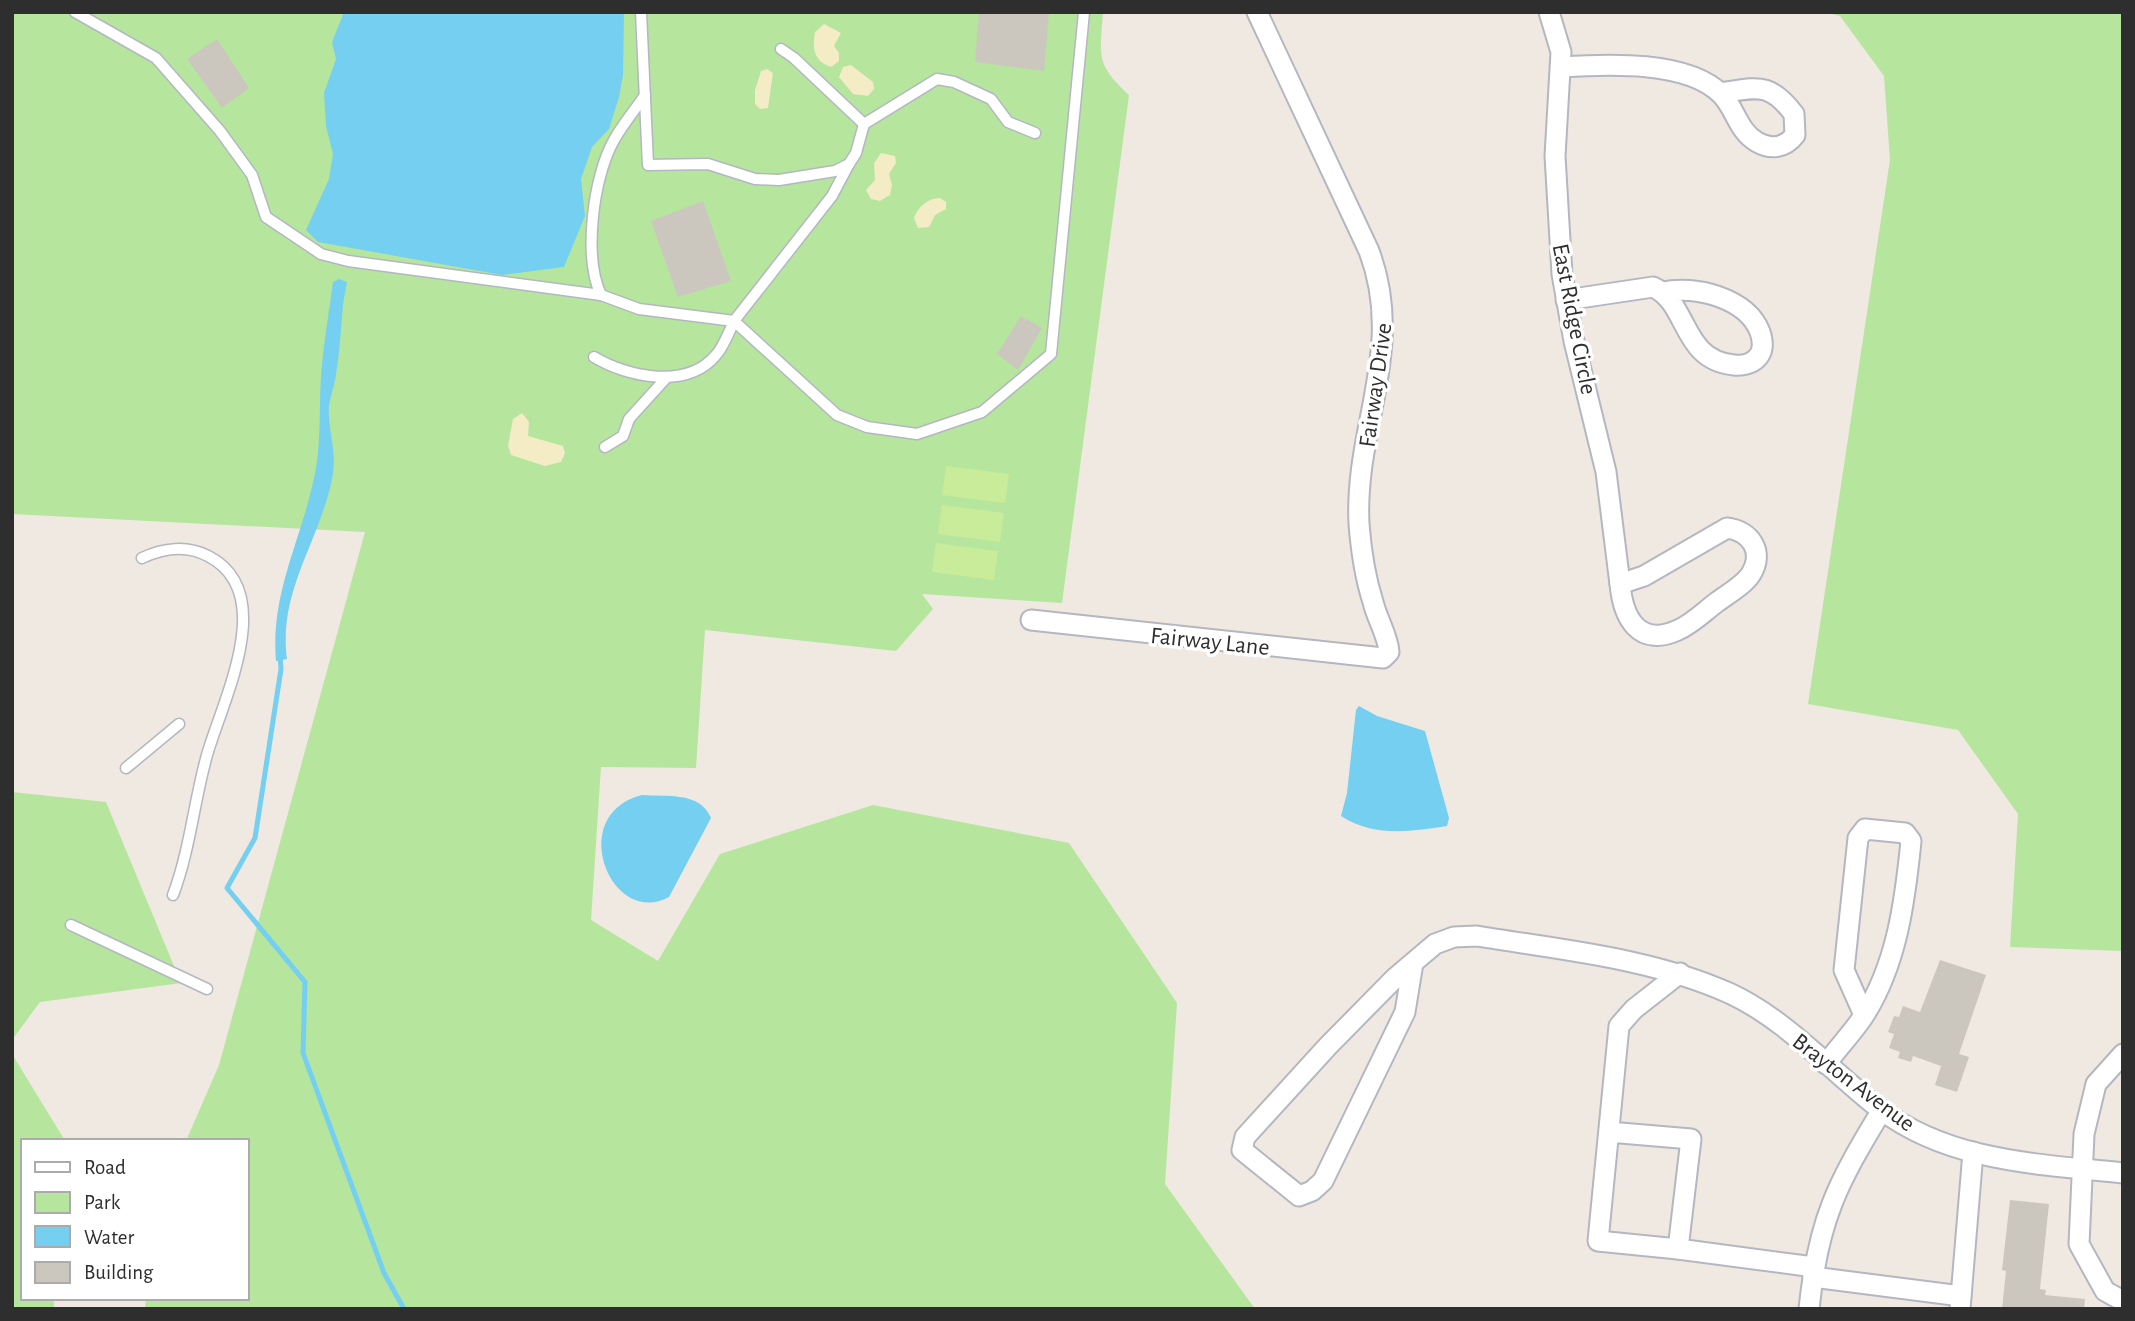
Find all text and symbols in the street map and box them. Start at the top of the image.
street label: East Ridge Circle [1548,242,1600,397]
street label: Fairway Drive [1355,321,1397,449]
street label: Fairway Lane [1149,624,1271,660]
street label: Brayton Avenue [1788,1029,1919,1136]
legend [21,1139,248,1300]
text: Road [84,1157,126,1178]
text: Park [84,1192,121,1213]
text: Water [84,1227,134,1248]
text: Building [84,1262,154,1283]

